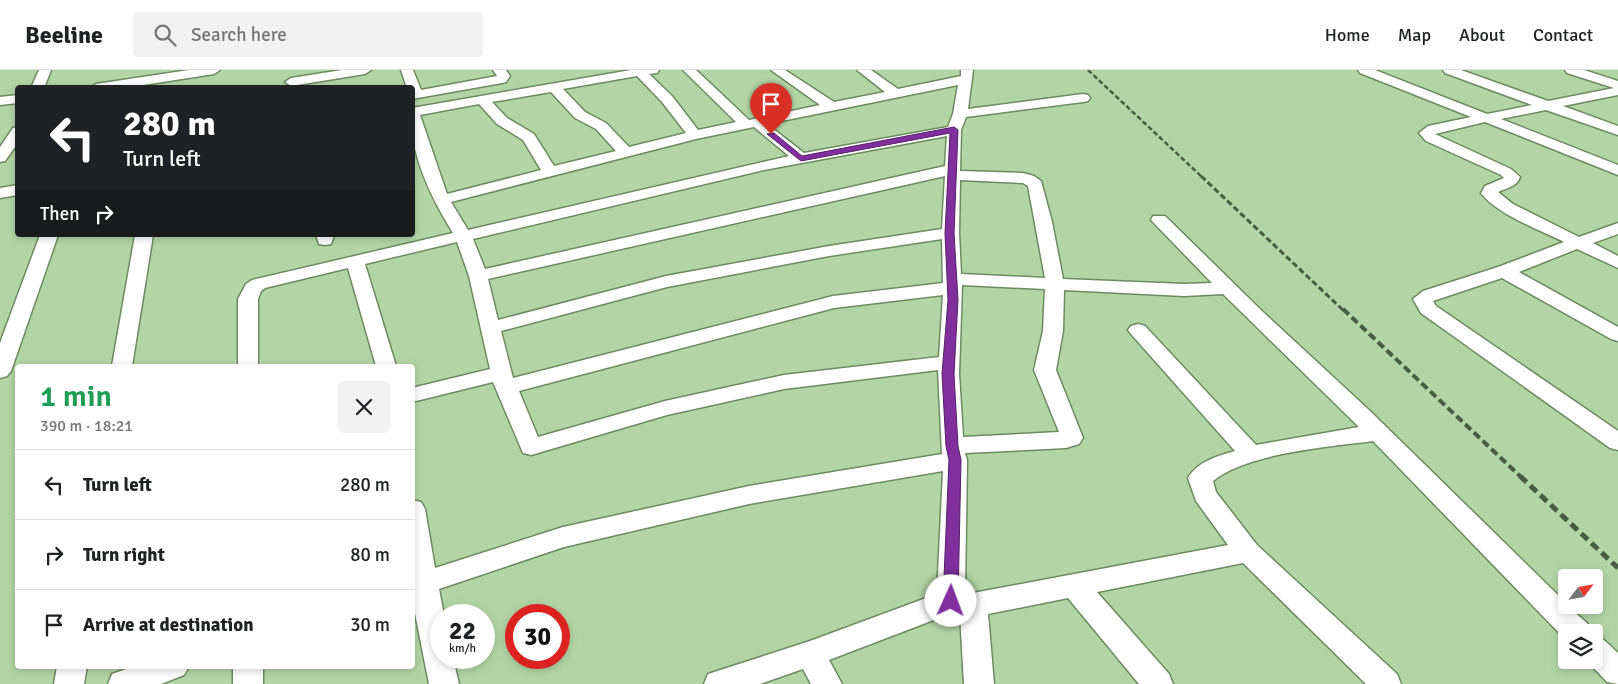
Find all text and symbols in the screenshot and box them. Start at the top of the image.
search box [133,12,483,57]
text: Beeline [25,20,103,50]
icon: search [151,21,179,49]
text: Search here [191,23,287,47]
text: Home [1325,24,1370,46]
text: Map [1398,24,1431,46]
text: About [1459,24,1505,46]
text: Contact [1533,24,1593,46]
pin [750,83,792,134]
icon: arrive [757,90,785,118]
text: 280 m [123,102,216,145]
icon: left [40,105,105,170]
text: Turn left [123,145,201,172]
icon: right [90,200,118,228]
text: Then [40,202,80,226]
text: 1 min [40,378,112,415]
button: close [338,381,390,433]
text: 390 m · 18:21 [40,416,133,436]
icon: left [40,471,68,499]
text: Turn left [83,473,152,497]
text: 280 m [340,473,390,497]
icon: right [40,541,68,569]
text: Turn right [83,543,165,567]
text: 80 m [350,543,390,567]
north arrow [1558,569,1602,614]
map controls [1558,569,1603,669]
position arrow [924,574,976,626]
speed limit sign: 30 [505,604,570,669]
icon: arrive [40,611,68,639]
text: Arrive at destination [83,613,254,637]
text: 30 m [350,613,390,637]
text: 22 [449,615,476,646]
button: layers [1558,624,1603,669]
text: km/h [449,641,476,656]

